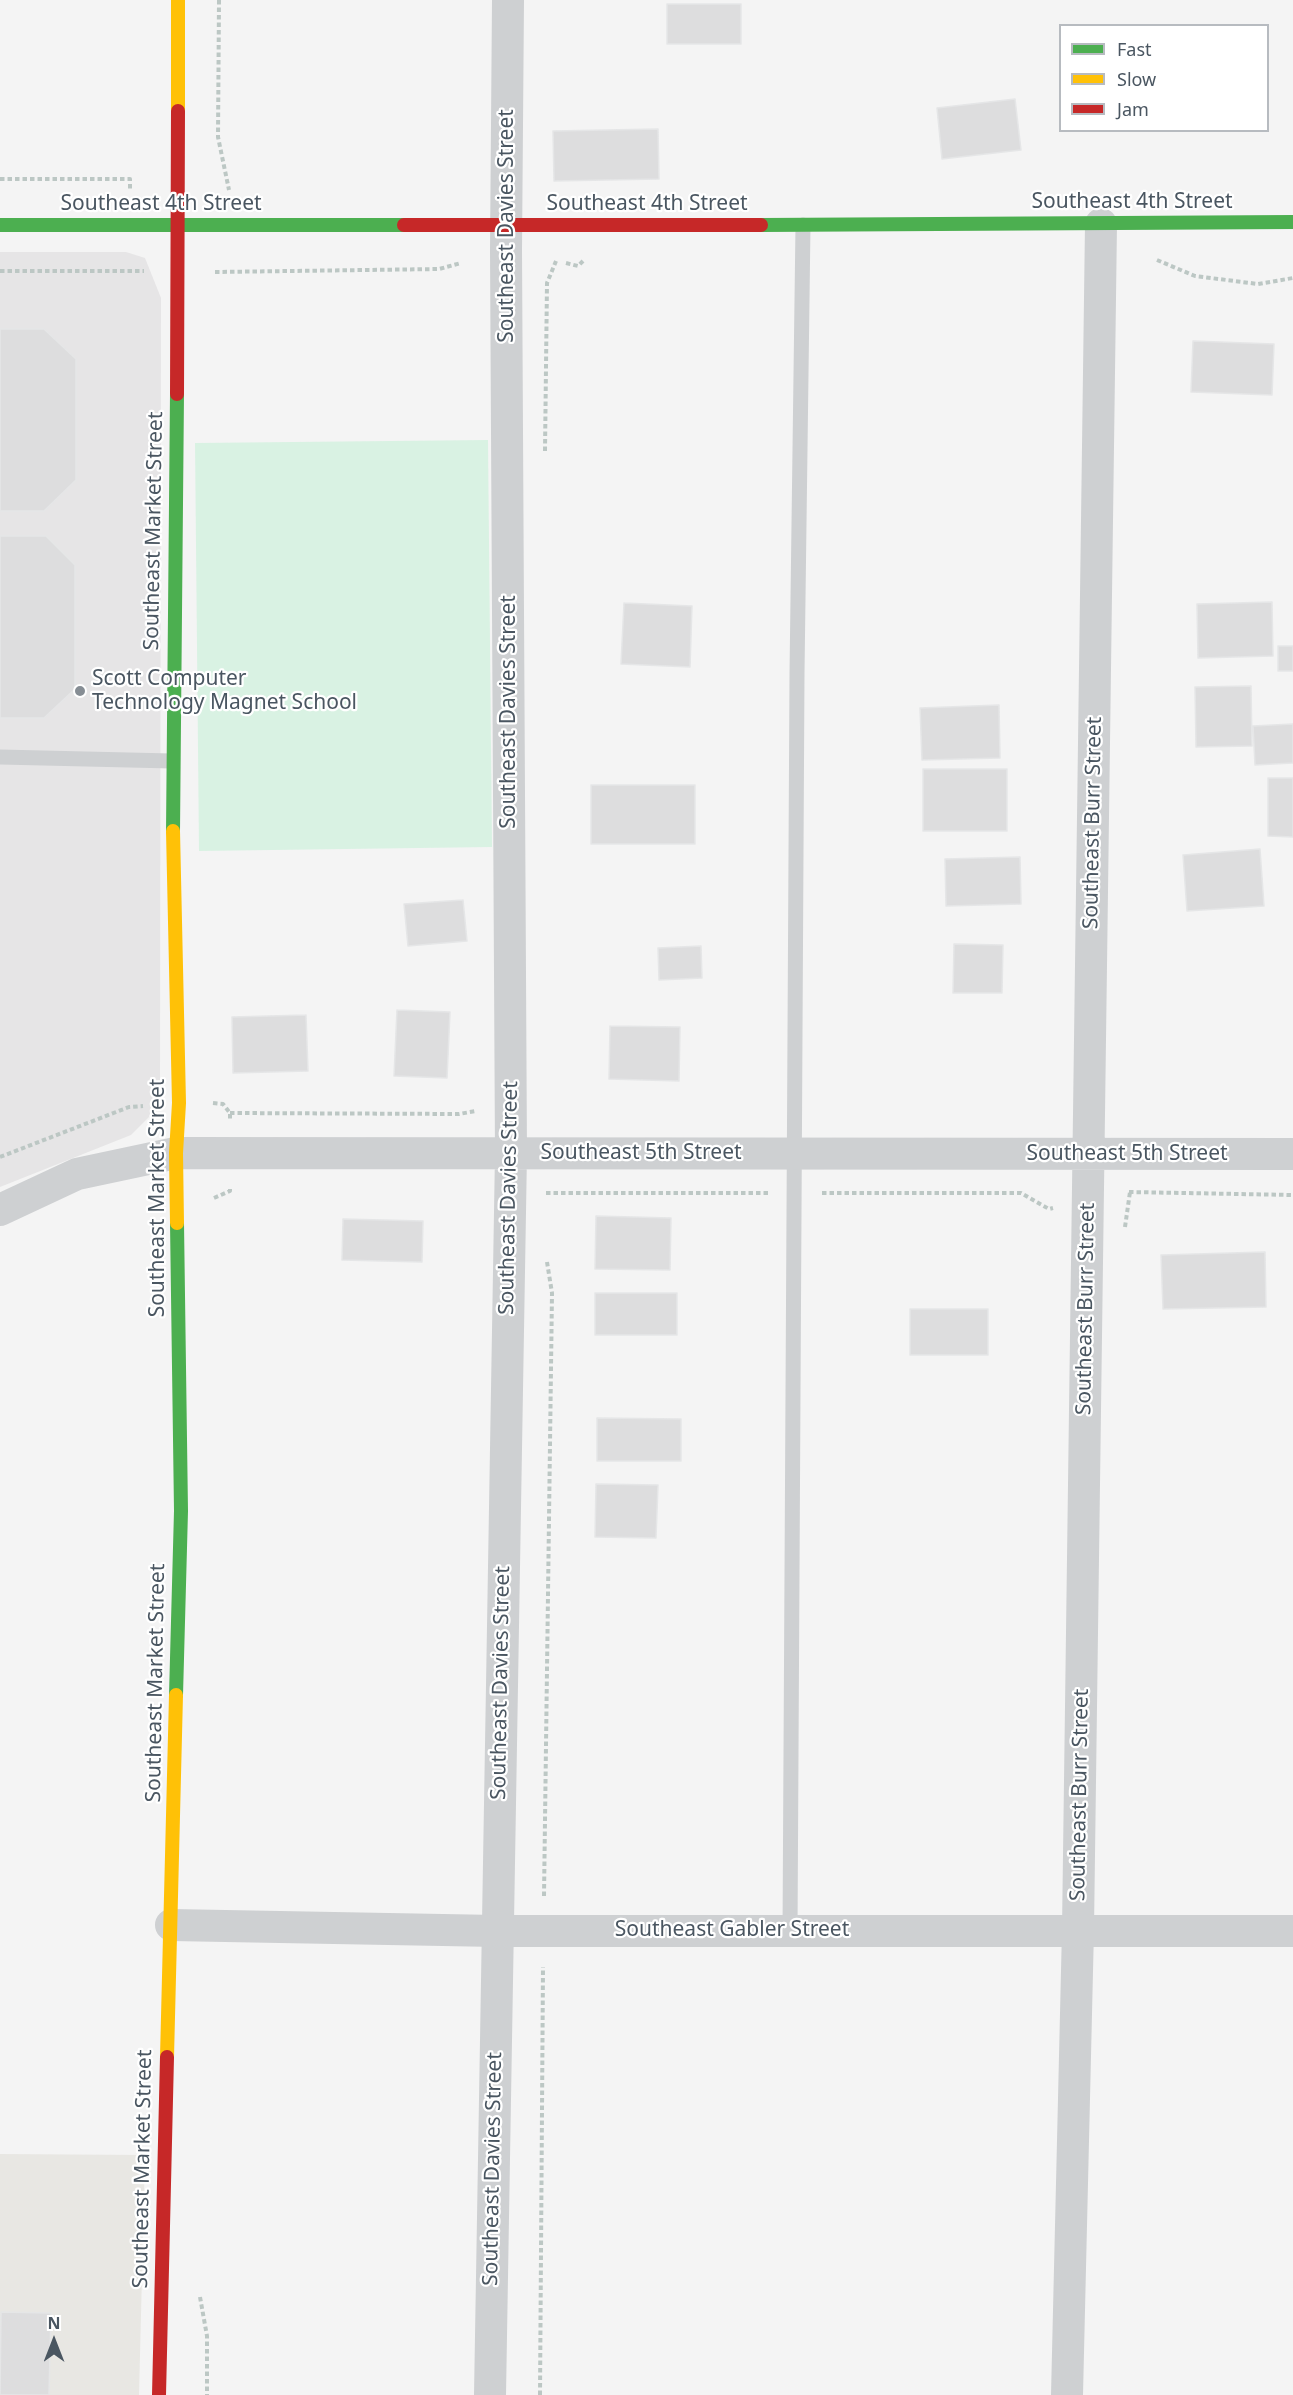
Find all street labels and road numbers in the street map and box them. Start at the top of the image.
street label: Southeast Davies Street [494,109,520,343]
street label: Southeast 4th Street [1031,189,1233,215]
street label: Southeast 4th Street [60,191,262,217]
street label: Southeast 4th Street [546,191,748,217]
street label: Southeast Market Street [139,411,169,651]
street label: Southeast Davies Street [496,595,522,829]
street label: Southeast Burr Street [1079,717,1107,929]
street label: Southeast Market Street [145,1079,171,1317]
street label: Southeast Davies Street [494,1081,524,1315]
street label: Southeast 5th Street [540,1140,742,1166]
street label: Southeast 5th Street [1026,1141,1228,1167]
street label: Southeast Burr Street [1072,1203,1100,1415]
street label: Southeast Market Street [141,1563,171,1803]
street label: Southeast Davies Street [486,1566,516,1800]
street label: Southeast Burr Street [1066,1689,1094,1901]
street label: Southeast Gabler Street [615,1917,849,1943]
street label: Southeast Market Street [128,2049,158,2289]
street label: Southeast Davies Street [478,2052,508,2286]

